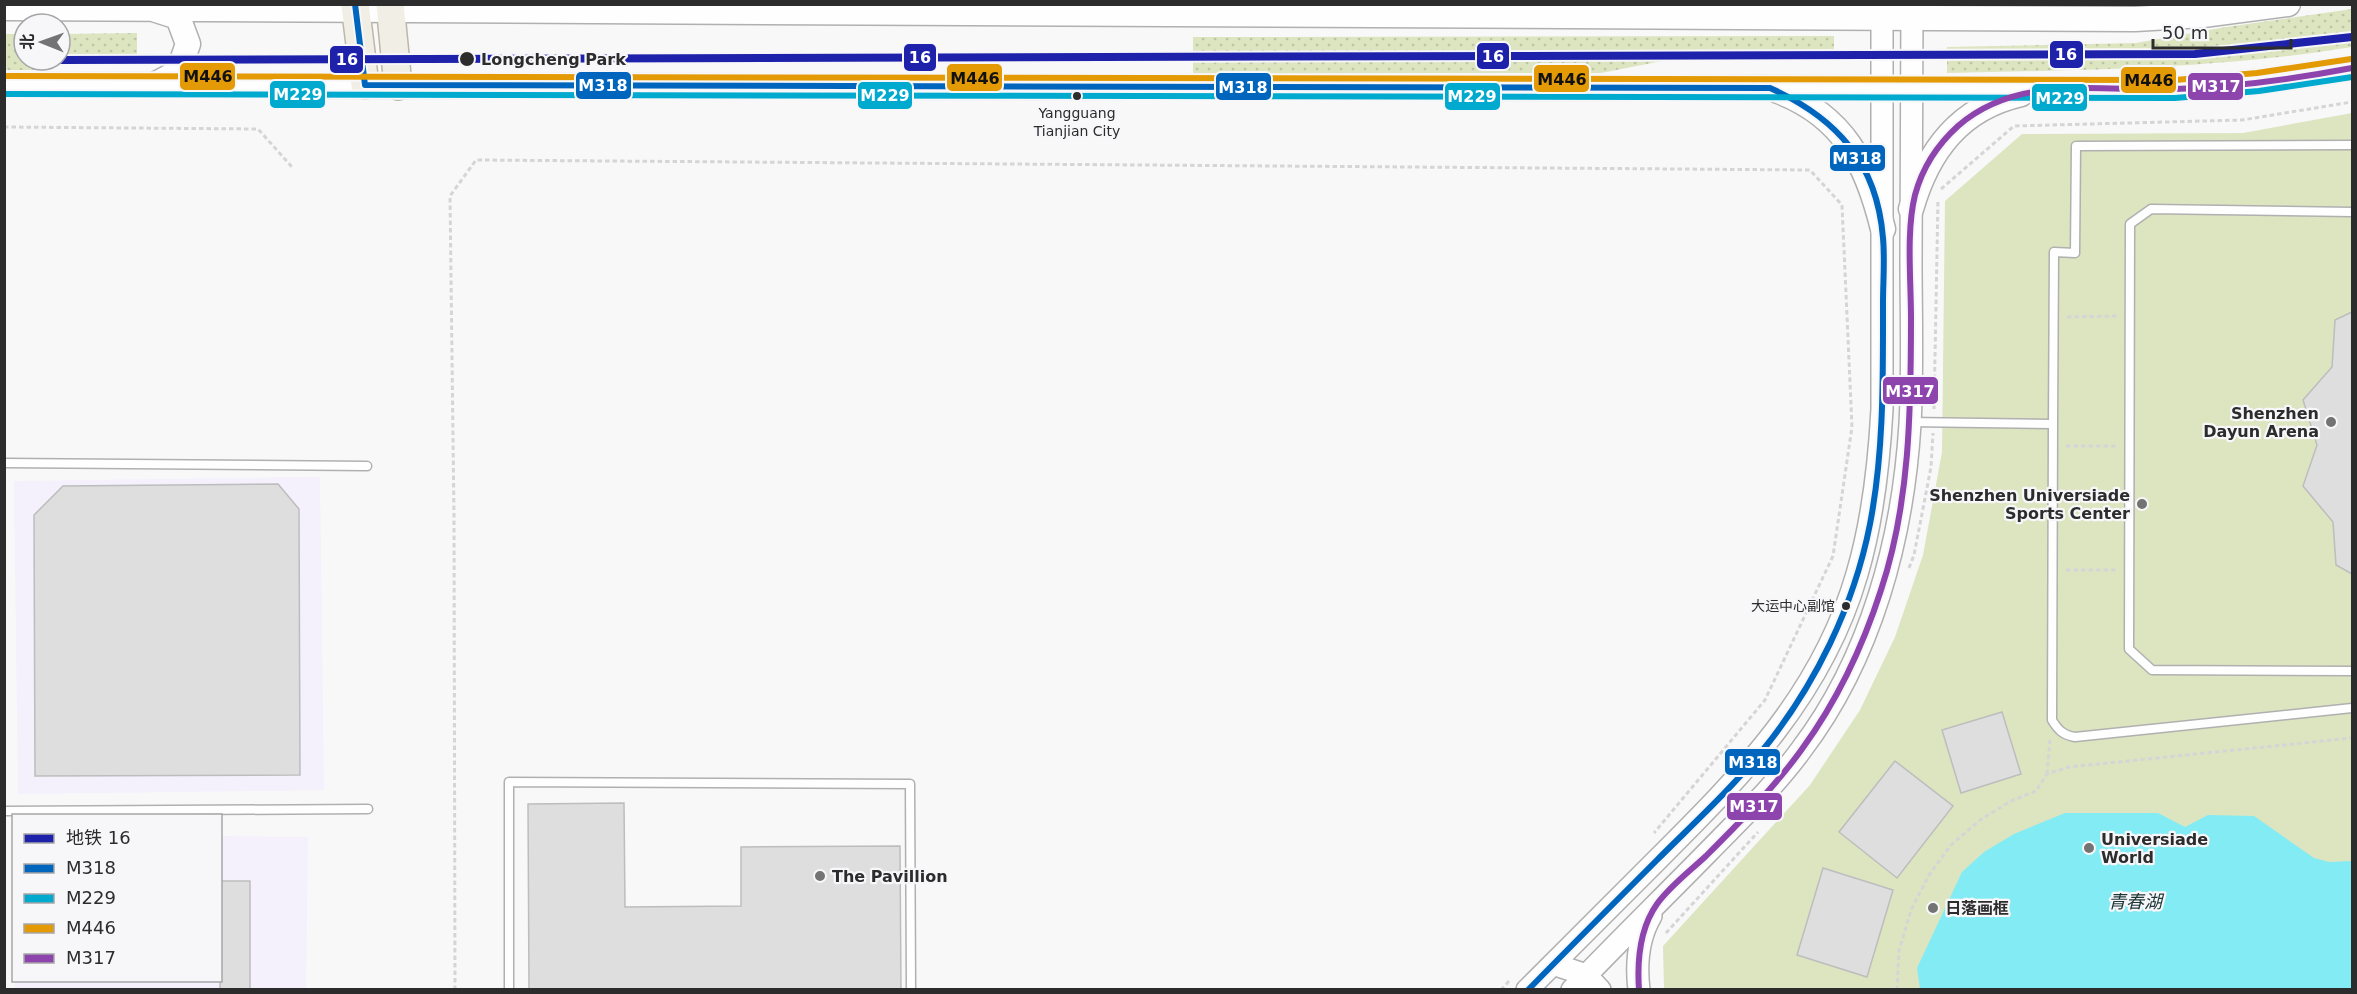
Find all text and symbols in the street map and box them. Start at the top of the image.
north arrow [12,12,72,72]
scale bar [2153,12,2291,50]
text: 50 m [2162,22,2208,43]
text: 北 [18,34,37,50]
line badge: 16 [2049,40,2084,69]
line badge: 16 [1476,42,1510,70]
line badge: 16 [903,43,937,72]
line badge: 16 [329,45,364,74]
text: 16 [2055,45,2077,64]
text: 16 [1482,47,1504,66]
text: 16 [909,48,931,67]
text: 16 [336,50,358,69]
marker: Longcheng Park [458,50,476,68]
place label: Longcheng Park [481,50,626,69]
line badge: M446 [179,62,236,91]
line badge: M446 [946,63,1003,92]
line badge: M446 [1533,64,1590,93]
line badge: M446 [2120,66,2177,94]
text: M446 [183,67,233,86]
text: M446 [950,69,1000,88]
text: M446 [1537,70,1587,89]
line badge: M318 [575,71,632,100]
text: M446 [2124,71,2174,90]
line badge: M318 [1215,72,1272,101]
line badge: M317 [2187,72,2244,101]
text: M318 [578,76,628,95]
text: M317 [2191,77,2241,96]
text: M318 [1218,78,1268,97]
line badge: M229 [269,80,326,109]
line badge: M229 [857,81,913,110]
line badge: M229 [1444,82,1501,111]
line badge: M229 [2031,83,2088,112]
text: M229 [273,85,323,104]
text: M229 [860,86,910,105]
text: M229 [1447,87,1497,106]
text: M229 [2035,89,2085,108]
marker: Yangguang Tianjian City [1071,90,1083,102]
place label: Yangguang Tianjian City [1033,105,1120,139]
line badge: M318 [1829,144,1886,172]
text: M318 [1832,149,1882,168]
line badge: M317 [1882,376,1939,405]
text: M317 [1885,382,1935,401]
place label: Shenzhen Dayun Arena [2203,404,2319,441]
marker: Shenzhen Dayun Arena [2324,415,2338,429]
place label: Shenzhen Universiade Sports Center [1929,486,2130,523]
marker: Shenzhen Universiade Sports Center [2135,497,2149,511]
place label: 大运中心副馆 [1751,598,1835,614]
marker: 大运中心副馆 [1840,600,1852,612]
line badge: M318 [1724,748,1781,776]
text: M318 [1728,753,1778,772]
line badge: M317 [1726,792,1783,821]
text: M317 [1729,797,1779,816]
legend [12,814,222,982]
text: 地铁 16 [66,827,131,848]
place label: Universiade World [2101,830,2208,867]
marker: Universiade World [2082,841,2096,855]
text: M318 [66,857,116,878]
place label: The Pavillion [832,867,948,886]
marker: The Pavillion [813,869,827,883]
text: M229 [66,887,116,908]
water label: 青春湖 [2108,891,2165,912]
place label: 日落画框 [1945,899,2009,918]
marker: 日落画框 [1926,901,1940,915]
text: M446 [66,917,116,938]
text: M317 [66,947,116,968]

